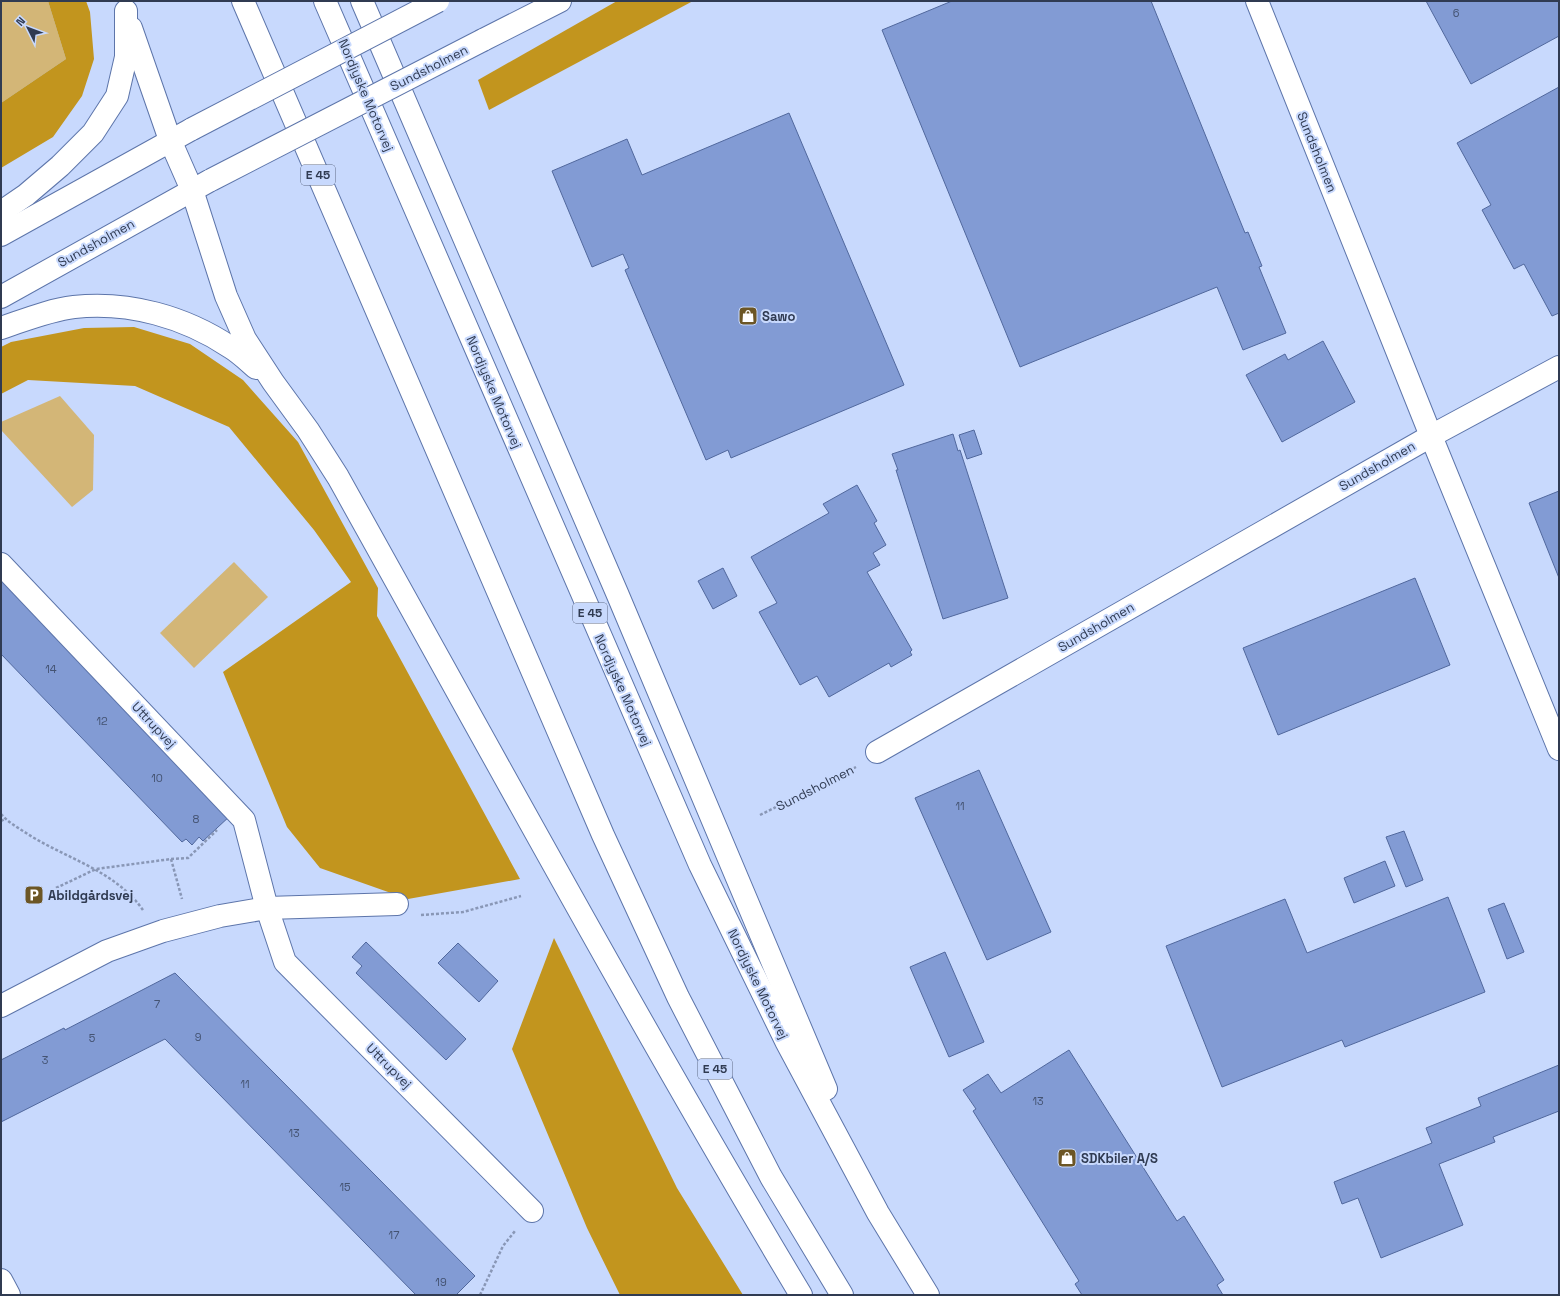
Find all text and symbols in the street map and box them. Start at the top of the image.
house number: 6 [1453,6,1460,20]
north arrow [8,8,48,48]
text: N [13,14,28,29]
street label: Nordjyske Motorvej [335,36,397,154]
street label: Sundsholmen [387,41,471,95]
street label: Sundsholmen [1293,109,1341,195]
road number: E 45 [301,165,335,185]
street label: Sundsholmen [55,215,137,271]
shop icon: Sawo [737,305,759,327]
place label: Sawo [762,308,796,325]
street label: Nordjyske Motorvej [463,333,525,451]
street label: Sundsholmen [1336,437,1418,495]
street label: Sundsholmen [1055,598,1137,656]
road number: E 45 [573,603,607,623]
street label: Nordjyske Motorvej [591,631,655,749]
house number: 14 [45,662,57,676]
street label: Uttrupvej [128,698,180,752]
house number: 12 [96,714,108,728]
street label: Sundsholmen [773,761,857,815]
house number: 10 [151,771,163,785]
house number: 11 [955,799,965,813]
house number: 8 [193,812,200,826]
parking icon: Abildgårdsvej [23,884,45,906]
place label: Abildgårdsvej [48,887,133,904]
street label: Nordjyske Motorvej [724,926,792,1042]
house number: 7 [154,997,160,1011]
house number: 9 [195,1030,202,1044]
house number: 5 [89,1031,96,1045]
street label: Uttrupvej [363,1040,415,1092]
house number: 3 [42,1053,49,1067]
road number: E 45 [698,1059,732,1079]
house number: 11 [240,1077,250,1091]
house number: 13 [1032,1094,1044,1108]
house number: 13 [288,1126,300,1140]
shop icon: SDKbiler A/S [1056,1147,1078,1169]
place label: SDKbiler A/S [1081,1150,1158,1167]
house number: 15 [339,1180,351,1194]
house number: 17 [389,1228,399,1242]
house number: 19 [435,1275,447,1289]

